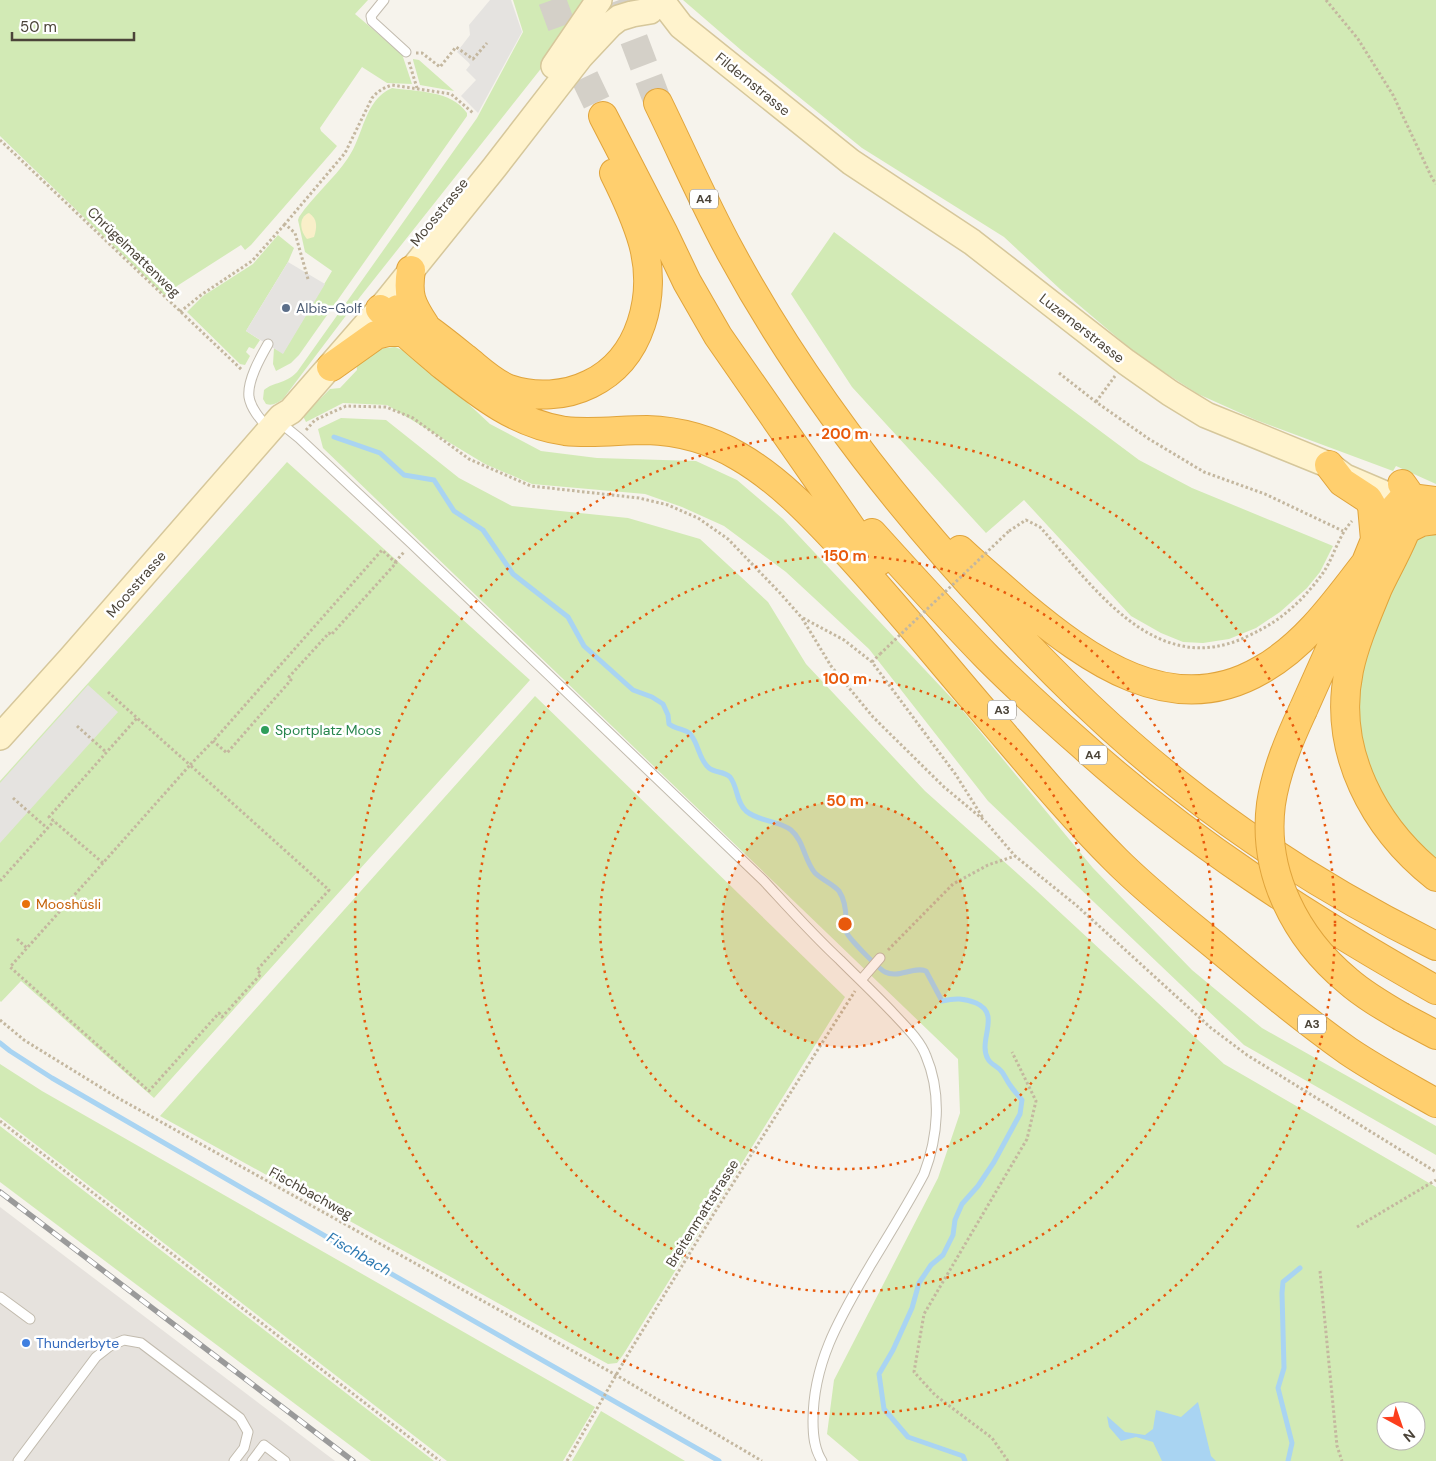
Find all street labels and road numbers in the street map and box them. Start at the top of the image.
street label: Fildernstrasse [712,48,794,120]
street label: Moosstrasse [406,174,472,250]
road number: A4 [690,190,718,208]
street label: Chrügelmattenweg [84,203,185,301]
street label: Luzernerstrasse [1036,289,1128,367]
street label: Moosstrasse [102,547,170,621]
road number: A3 [988,700,1016,720]
road number: A4 [1079,746,1107,764]
road number: A3 [1298,1014,1326,1034]
street label: Breitenmattstrasse [662,1156,742,1270]
street label: Fischbachweg [266,1163,356,1223]

